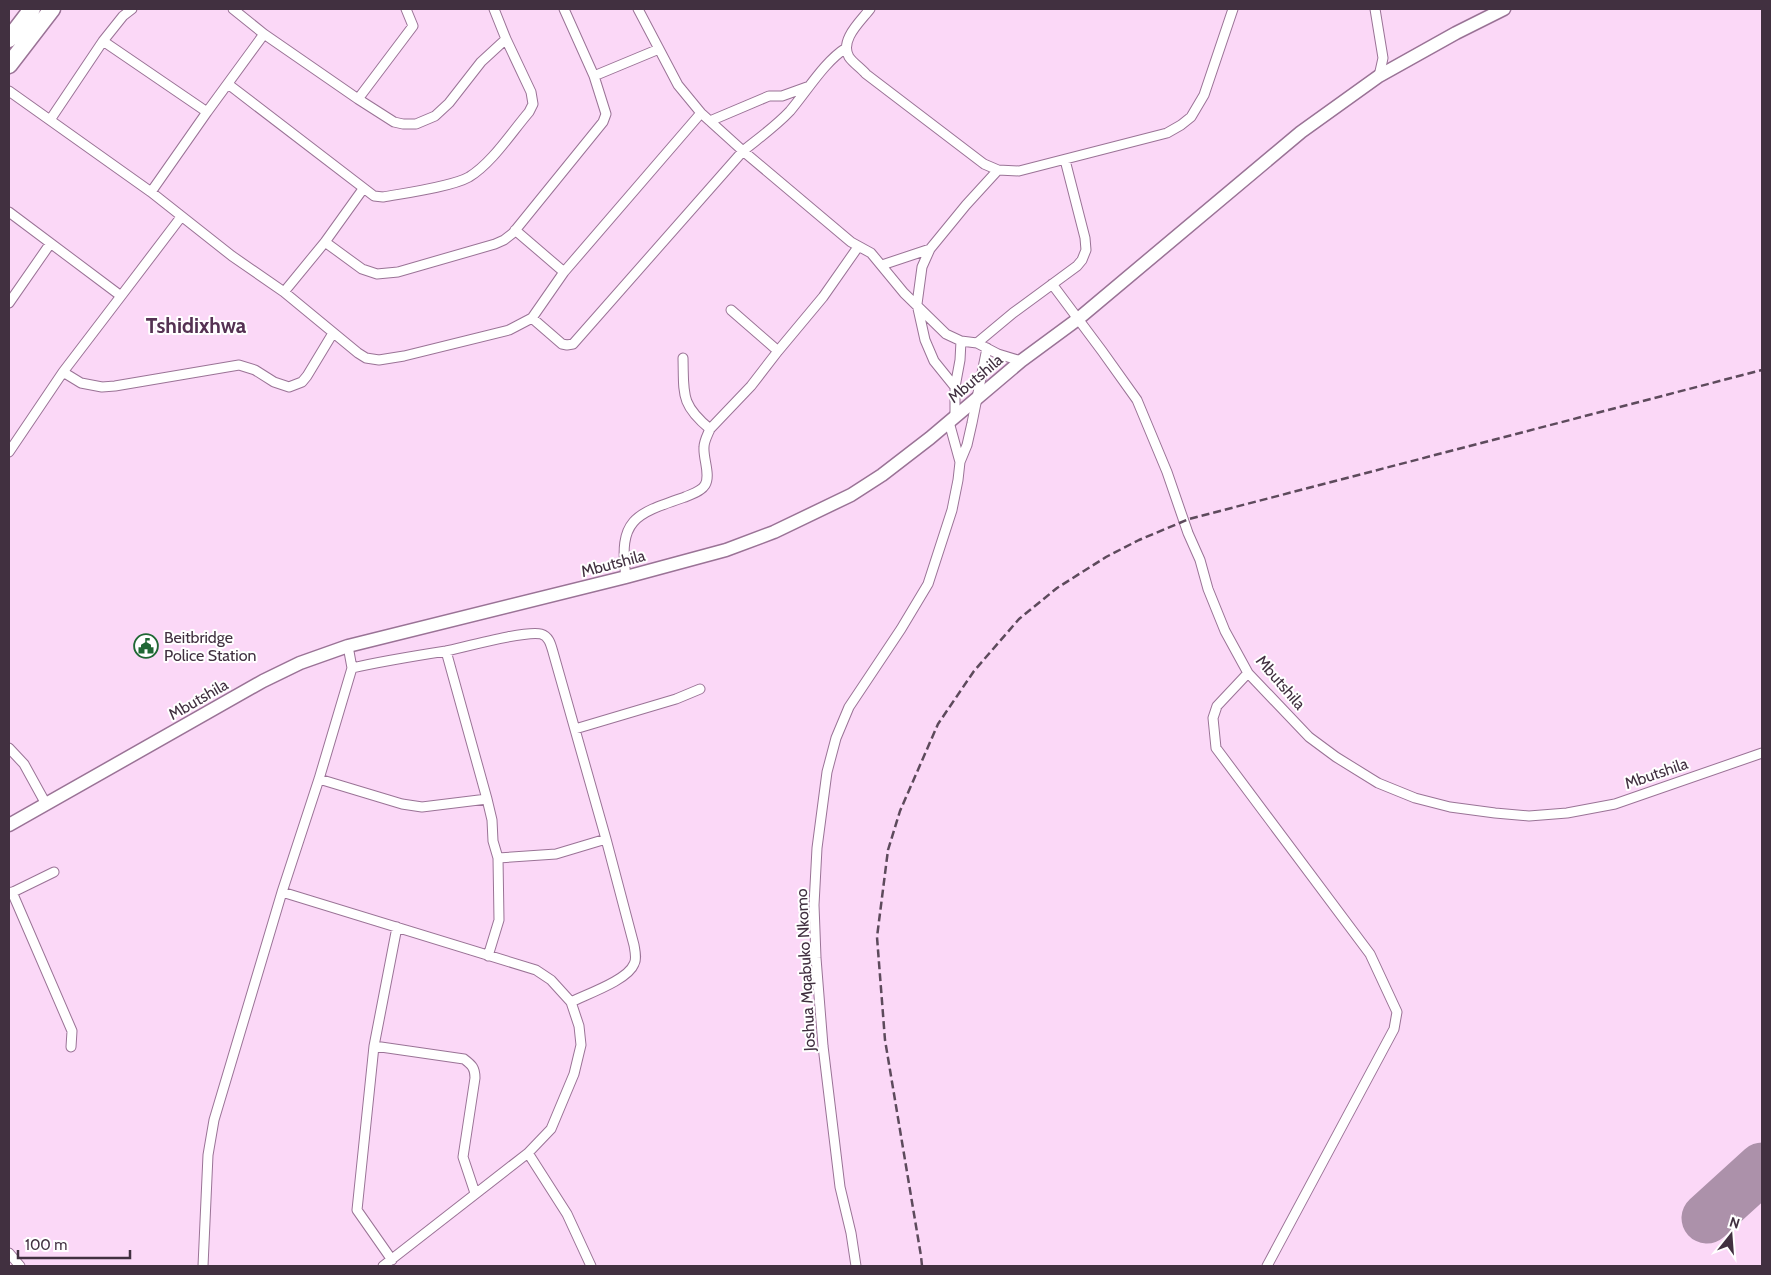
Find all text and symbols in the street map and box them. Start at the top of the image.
district label: Tshidixhwa [146,313,247,338]
street label: Mbutshila [944,350,1007,407]
street label: Mbutshila [579,546,648,581]
place label: Beitbridge Police Station [164,628,256,665]
public building icon: Beitbridge Police Station [133,633,159,659]
street label: Mbutshila [1252,651,1310,714]
street label: Mbutshila [165,675,232,724]
street label: Mbutshila [1622,754,1691,793]
street label: Joshua Mqabuko Nkomo [792,888,819,1053]
north arrow [1706,1210,1756,1260]
text: N [1727,1213,1742,1233]
scale bar [18,1228,130,1260]
text: 100 m [25,1236,67,1254]

